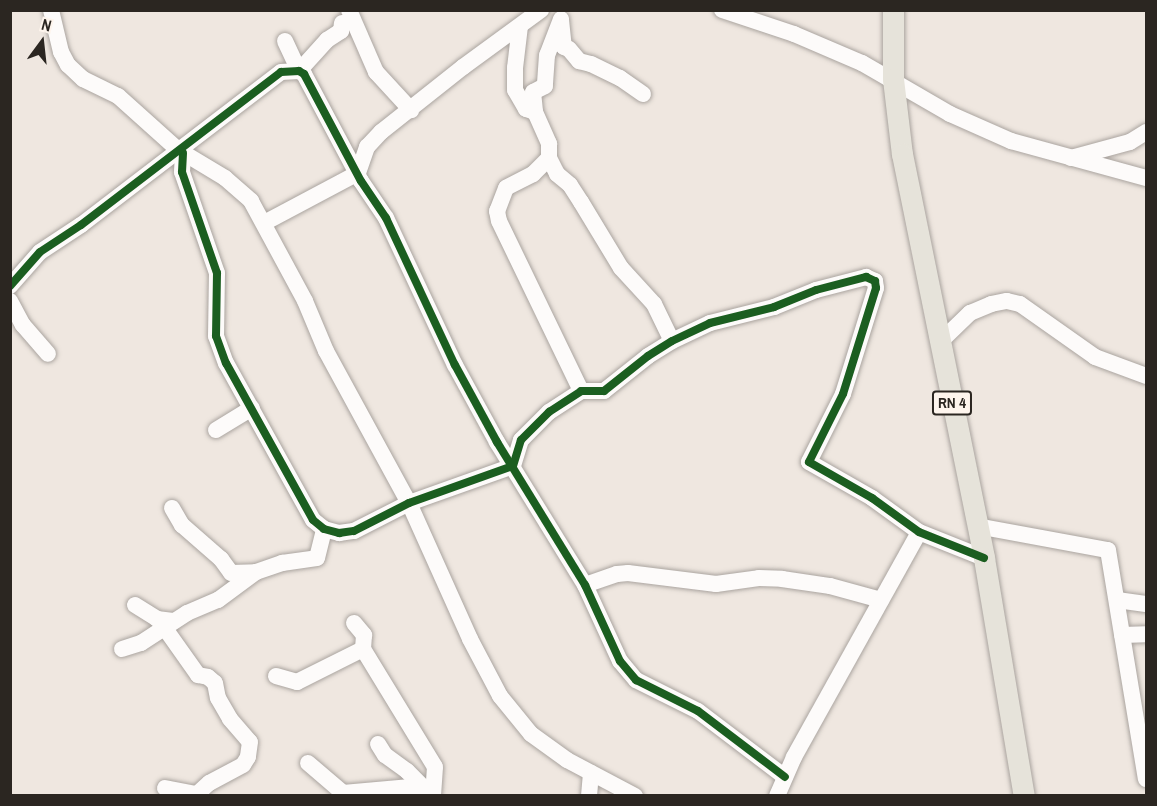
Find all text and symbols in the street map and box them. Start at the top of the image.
north arrow [12,12,72,72]
text: N [39,13,54,36]
road number: RN 4 [931,391,973,415]

